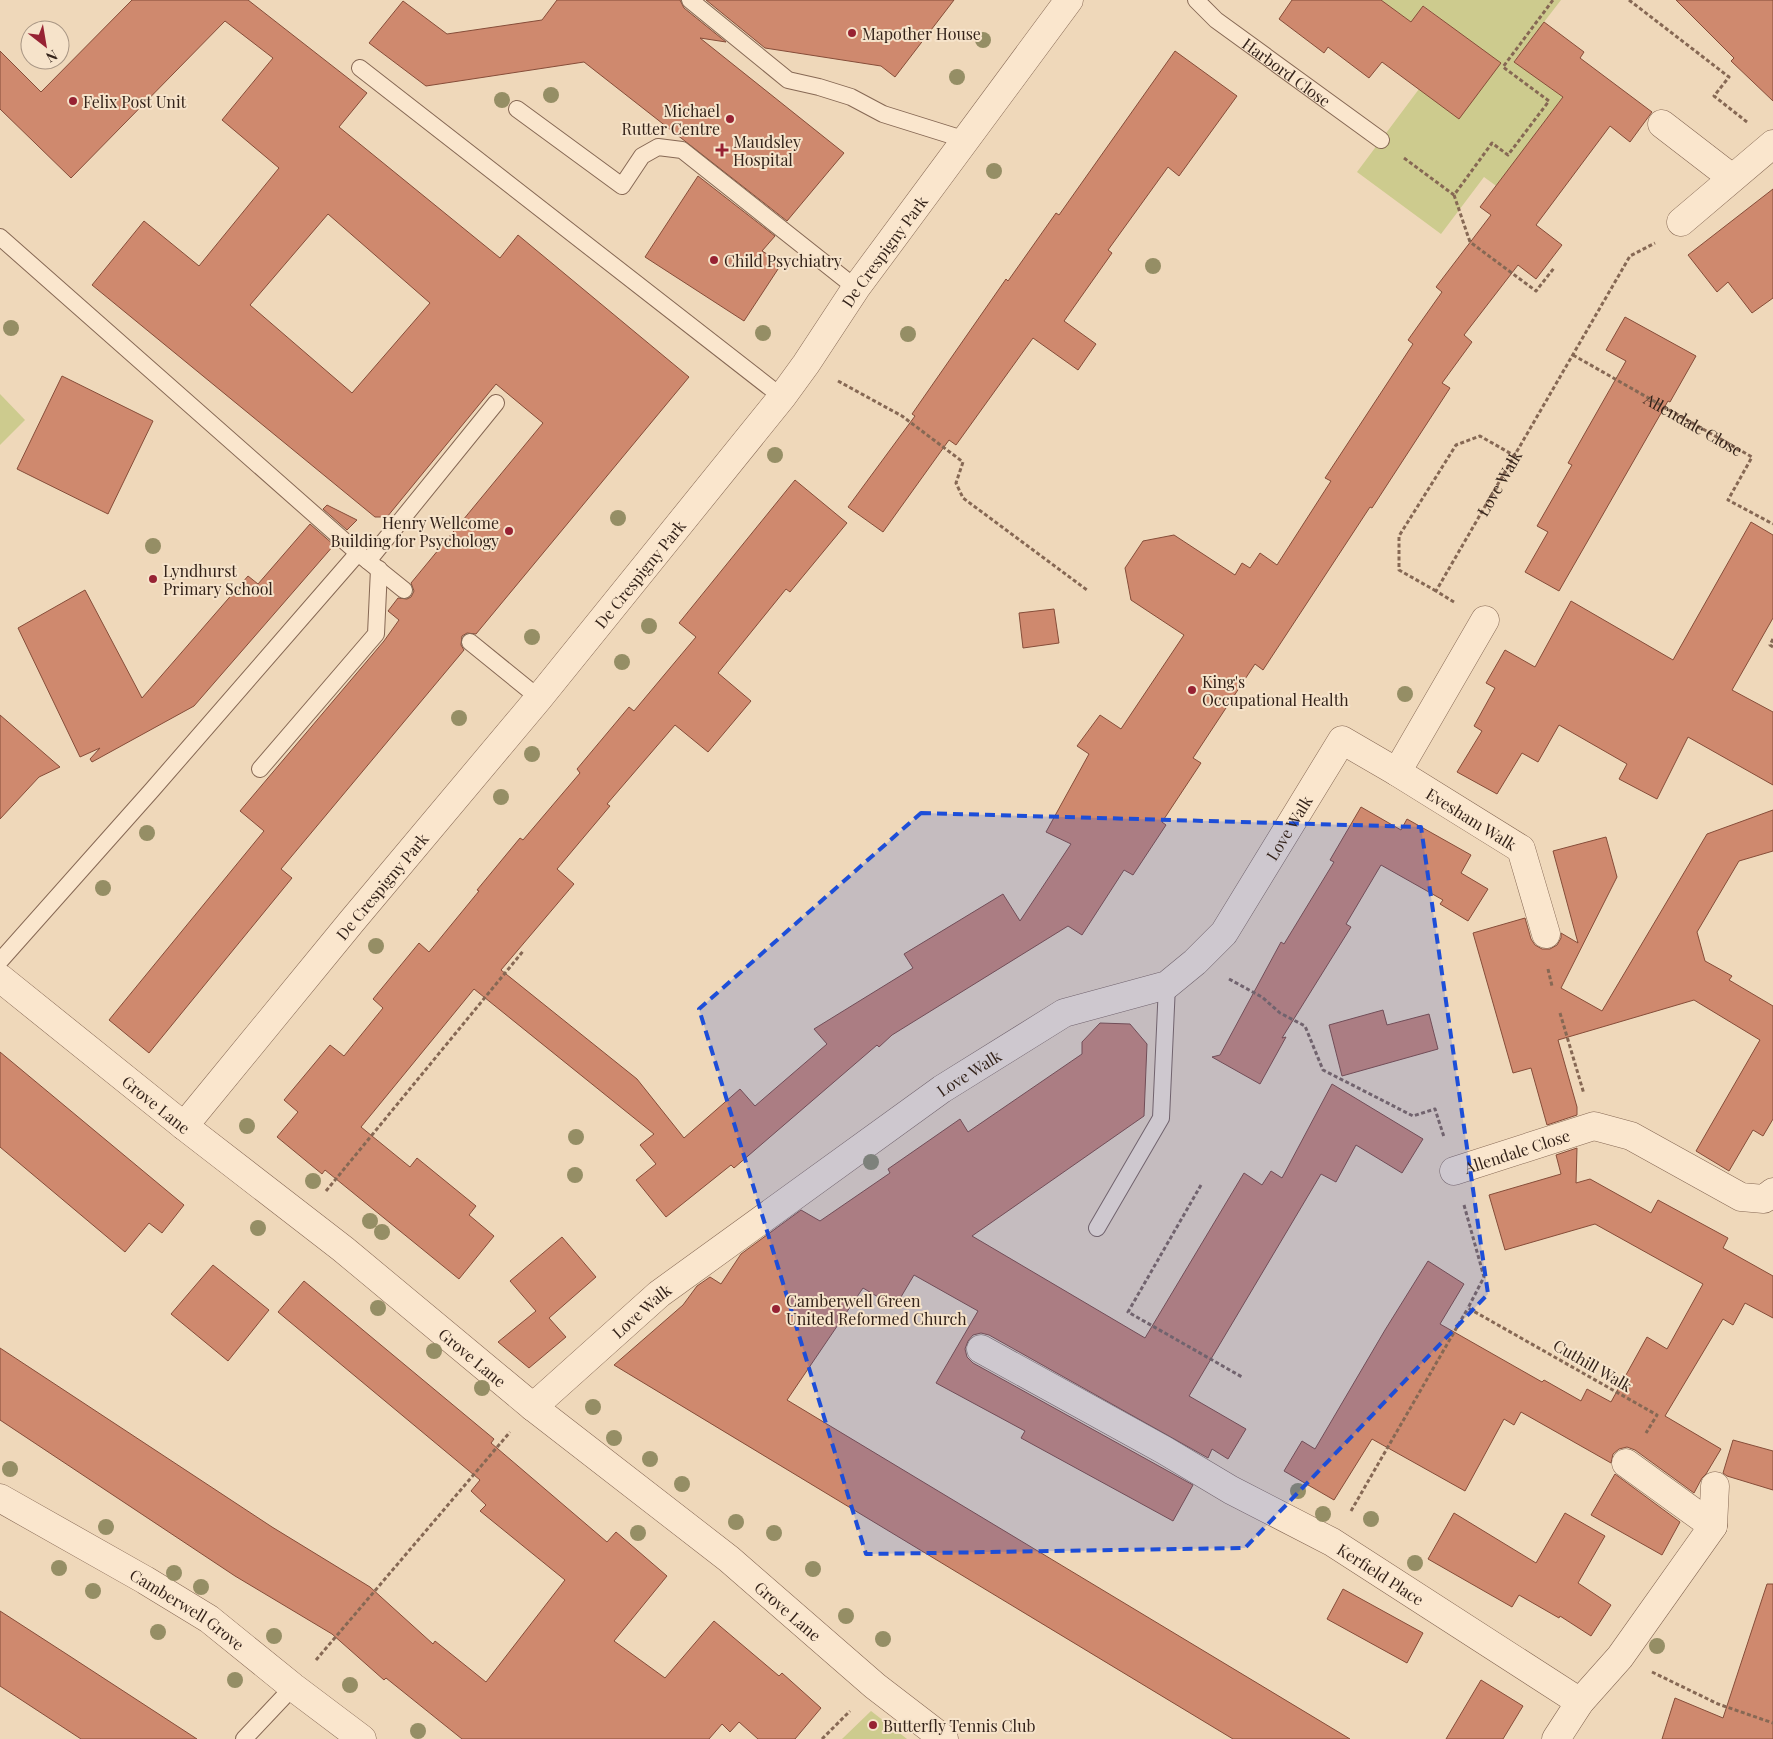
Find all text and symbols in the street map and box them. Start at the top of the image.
north arrow [20,20,70,70]
place label: Mapother House [862,23,981,44]
marker: Mapother House [846,27,858,39]
street label: Harbord Close [1239,32,1335,111]
text: N [43,46,61,67]
place label: Felix Post Unit [83,91,187,112]
marker: Felix Post Unit [67,95,79,107]
place label: Michael Rutter Centre [622,100,720,139]
marker: Michael Rutter Centre [724,113,736,125]
place label: Maudsley Hospital [733,131,801,170]
marker: Maudsley Hospital [715,143,729,157]
street label: De Crespigny Park [836,191,932,311]
place label: Child Psychiatry [724,250,842,271]
marker: Child Psychiatry [708,254,720,266]
street label: Allendale Close [1640,387,1747,460]
street label: Love Walk [1471,446,1526,519]
place label: Henry Wellcome Building for Psychology [331,512,499,551]
street label: De Crespigny Park [589,515,690,632]
marker: Henry Wellcome Building for Psychology [503,525,515,537]
place label: Lyndhurst Primary School [163,560,273,599]
marker: Lyndhurst Primary School [147,573,159,585]
place label: King's Occupational Health [1202,671,1349,710]
marker: King's Occupational Health [1186,684,1198,696]
street label: Evesham Walk [1423,782,1521,855]
street label: Love Walk [1261,791,1316,864]
street label: De Crespigny Park [331,828,432,944]
street label: Love Walk [932,1044,1005,1100]
street label: Grove Lane [118,1070,195,1138]
street label: Allendale Close [1460,1124,1572,1178]
street label: Love Walk [607,1278,675,1342]
place label: Camberwell Green United Reformed Church [786,1290,967,1329]
marker: Camberwell Green United Reformed Church [770,1303,782,1315]
street label: Grove Lane [435,1323,511,1391]
street label: Cuthill Walk [1550,1334,1636,1396]
street label: Kerfield Place [1334,1538,1428,1609]
street label: Camberwell Grove [127,1563,249,1654]
street label: Grove Lane [751,1576,826,1645]
place label: Butterfly Tennis Club [883,1715,1035,1736]
marker: Butterfly Tennis Club [867,1719,879,1731]

